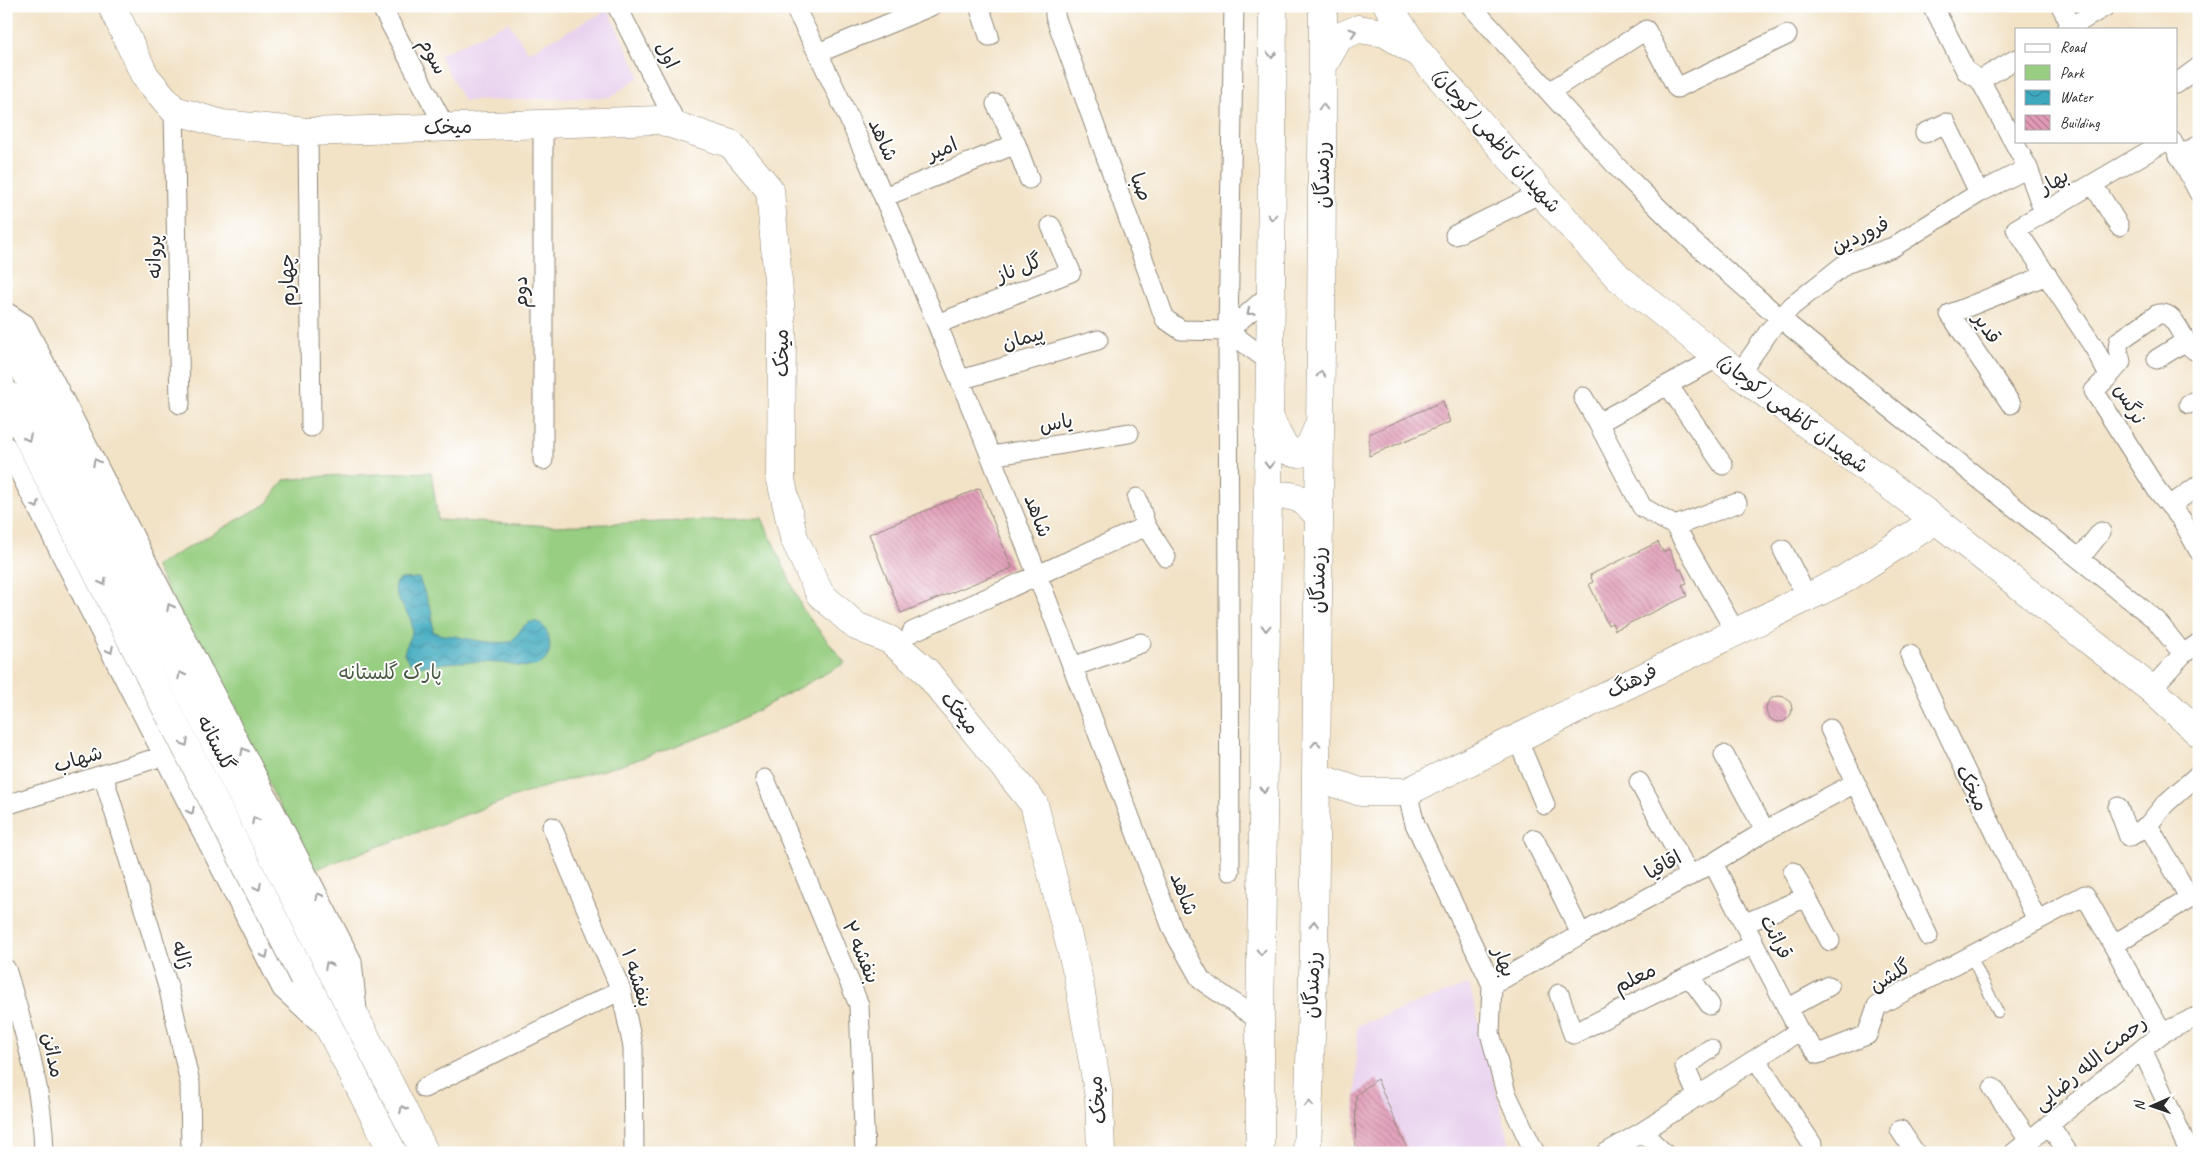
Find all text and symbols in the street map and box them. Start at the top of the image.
one-way arrow [1349,28,1357,38]
legend [2015,28,2178,142]
street label: سوم [410,33,453,80]
street label: اول [650,37,684,73]
text: Road [2060,38,2087,57]
one-way arrow [1267,52,1277,59]
street label: شهیدان کاظمی (کوجان) [1426,62,1566,218]
text: Park [2060,64,2085,83]
text: Water [2060,88,2094,107]
one-way arrow [1318,102,1328,110]
street label: میخک [423,114,473,140]
text: Building [2060,114,2100,133]
street label: شاهد [863,115,903,165]
street label: امیر [921,132,961,167]
street label: رزمندگان [1310,142,1335,209]
street label: بهار [2033,163,2073,200]
street label: صبا [1124,169,1158,205]
street label: فروردین [1827,211,1893,259]
one-way arrow [1267,214,1277,222]
street label: پروانه [141,235,167,279]
street label: گل ناز [991,248,1045,289]
street label: چهارم [274,253,302,307]
street label: دوم [508,276,536,308]
one-way arrow [1246,306,1255,315]
street label: قدیر [1966,306,2006,349]
street label: پیمان [999,320,1047,356]
street label: میخک [769,329,794,377]
street label: شهیدان کاظمی (کوجان) [1711,347,1873,479]
one-way arrow [1316,370,1326,378]
street label: نرگس [2108,379,2152,429]
street label: یاس [1037,408,1075,438]
one-way arrow [22,432,32,441]
one-way arrow [92,459,102,468]
one-way arrow [1264,462,1274,469]
street label: شاهد [1018,491,1058,541]
one-way arrow [30,500,40,509]
street label: رزمندگان [1305,546,1331,614]
one-way arrow [97,577,107,586]
one-way arrow [166,603,176,612]
one-way arrow [1261,624,1271,632]
one-way arrow [104,645,114,654]
street label: فرهنگ [1603,658,1661,704]
park label: پارک گلستانه [338,660,442,685]
one-way arrow [177,671,187,680]
street label: میخک [935,686,985,740]
street label: گلستانه [191,711,241,775]
one-way arrow [179,737,189,746]
street label: شهاب [50,740,106,778]
one-way arrow [1311,740,1321,748]
one-way arrow [240,748,250,757]
street label: میخک [1950,761,1994,815]
one-way arrow [1259,786,1269,794]
one-way arrow [185,805,195,814]
one-way arrow [251,816,261,825]
street label: اقاقیا [1640,845,1686,885]
street label: شاهد [1164,869,1204,919]
one-way arrow [252,882,262,891]
one-way arrow [315,892,325,901]
street label: قرائت [1754,911,1798,963]
street label: بنفشه ۲ [837,917,885,987]
one-way arrow [1309,920,1319,928]
street label: ژاله [166,938,198,972]
street label: بهار [1486,941,1521,981]
street label: بنفشه ۱ [616,946,658,1010]
one-way arrow [1256,949,1266,957]
one-way arrow [259,950,269,959]
street label: رزمندگان [1298,951,1326,1019]
street label: گلشن [1864,954,1916,998]
street label: معلم [1610,957,1661,1001]
one-way arrow [324,961,335,970]
street label: رحمت الله رضایی [2028,1010,2152,1116]
street label: مدائن [36,1030,70,1080]
street label: میخک [1082,1075,1112,1125]
north arrow [2128,1082,2178,1132]
text: N [2131,1099,2148,1111]
one-way arrow [1303,1100,1314,1108]
one-way arrow [399,1106,409,1115]

